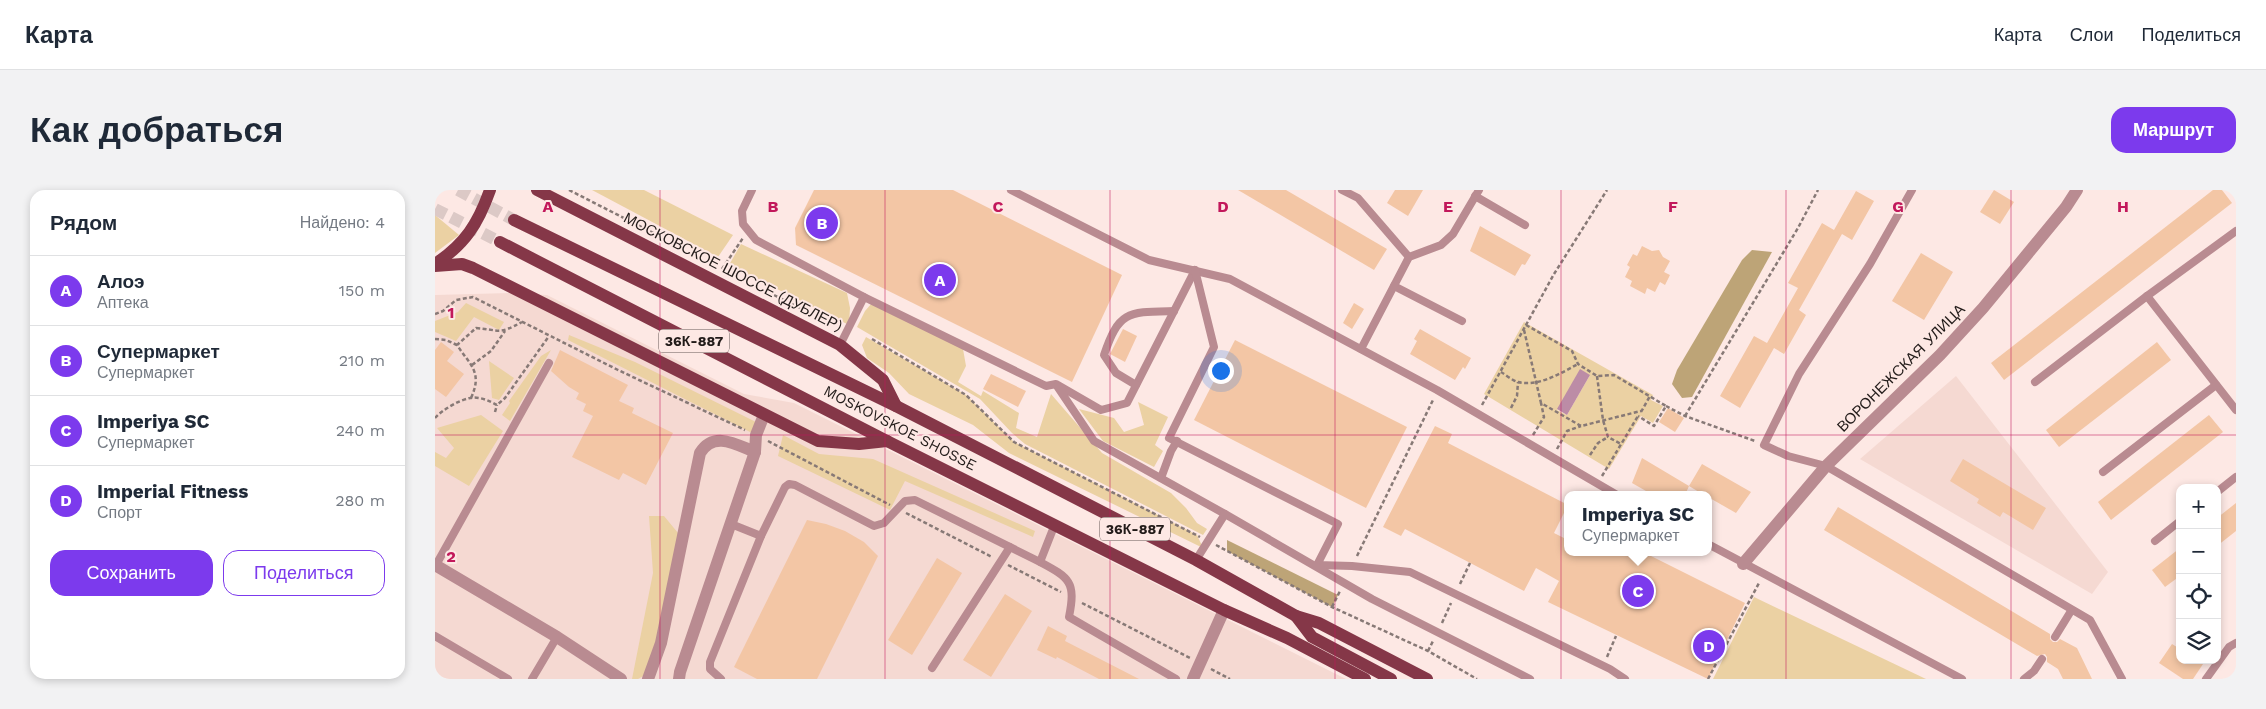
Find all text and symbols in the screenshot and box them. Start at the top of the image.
text: Карта [25,21,93,49]
text: Карта [1994,24,2042,45]
text: Слои [2070,24,2114,45]
text: Поделиться [2142,24,2241,45]
button: Маршрут [2111,107,2236,153]
text: Как добраться [30,109,283,151]
text: A [543,197,554,216]
text: B [768,197,779,216]
text: C [993,197,1004,216]
text: D [1217,197,1229,216]
text: E [1443,197,1453,216]
text: F [1668,197,1678,216]
text: G [1892,197,1904,216]
text: H [2117,197,2129,216]
pin: B [806,204,838,242]
street label: МОСКОВСКОЕ ШОССЕ (ДУБЛЕР) [621,209,845,335]
text: Рядом [50,210,117,235]
text: Найдено: 4 [300,213,385,232]
pin: A [924,261,956,299]
text: Алоэ [97,270,144,293]
text: A [61,281,71,300]
text: 150 m [339,281,385,300]
text: Аптека [97,293,149,312]
street label: ВОРОНЕЖСКАЯ УЛИЦА [1833,300,1969,436]
text: 1 [448,303,454,322]
road number: 36К-887 [659,330,729,352]
text: Супермаркет [97,340,220,363]
text: B [61,351,71,370]
text: 210 m [339,351,385,370]
your location [1208,358,1234,384]
text: Супермаркет [97,363,195,382]
street label: MOSKOVSKOE SHOSSE [821,382,979,474]
text: Imperiya SC [97,410,209,433]
text: C [61,421,71,440]
text: 240 m [336,421,385,440]
text: Супермаркет [97,433,195,452]
text: Imperial Fitness [97,480,248,503]
map controls [2176,484,2221,664]
button: + [2176,484,2221,529]
text: D [60,491,72,510]
text: 280 m [335,491,385,510]
popup [1564,491,1712,556]
text: Спорт [97,503,142,522]
text: Imperiya SC [1582,503,1694,526]
road number: 36К-887 [1100,518,1170,540]
text: Супермаркет [1582,526,1679,545]
button: − [2176,529,2221,574]
text: 2 [446,547,456,566]
button: Сохранить [50,550,213,596]
button: Поделиться [223,550,385,596]
pin: C [1622,572,1654,610]
button: locate [2176,574,2221,619]
button: layers [2176,619,2221,664]
pin: D [1693,627,1725,665]

